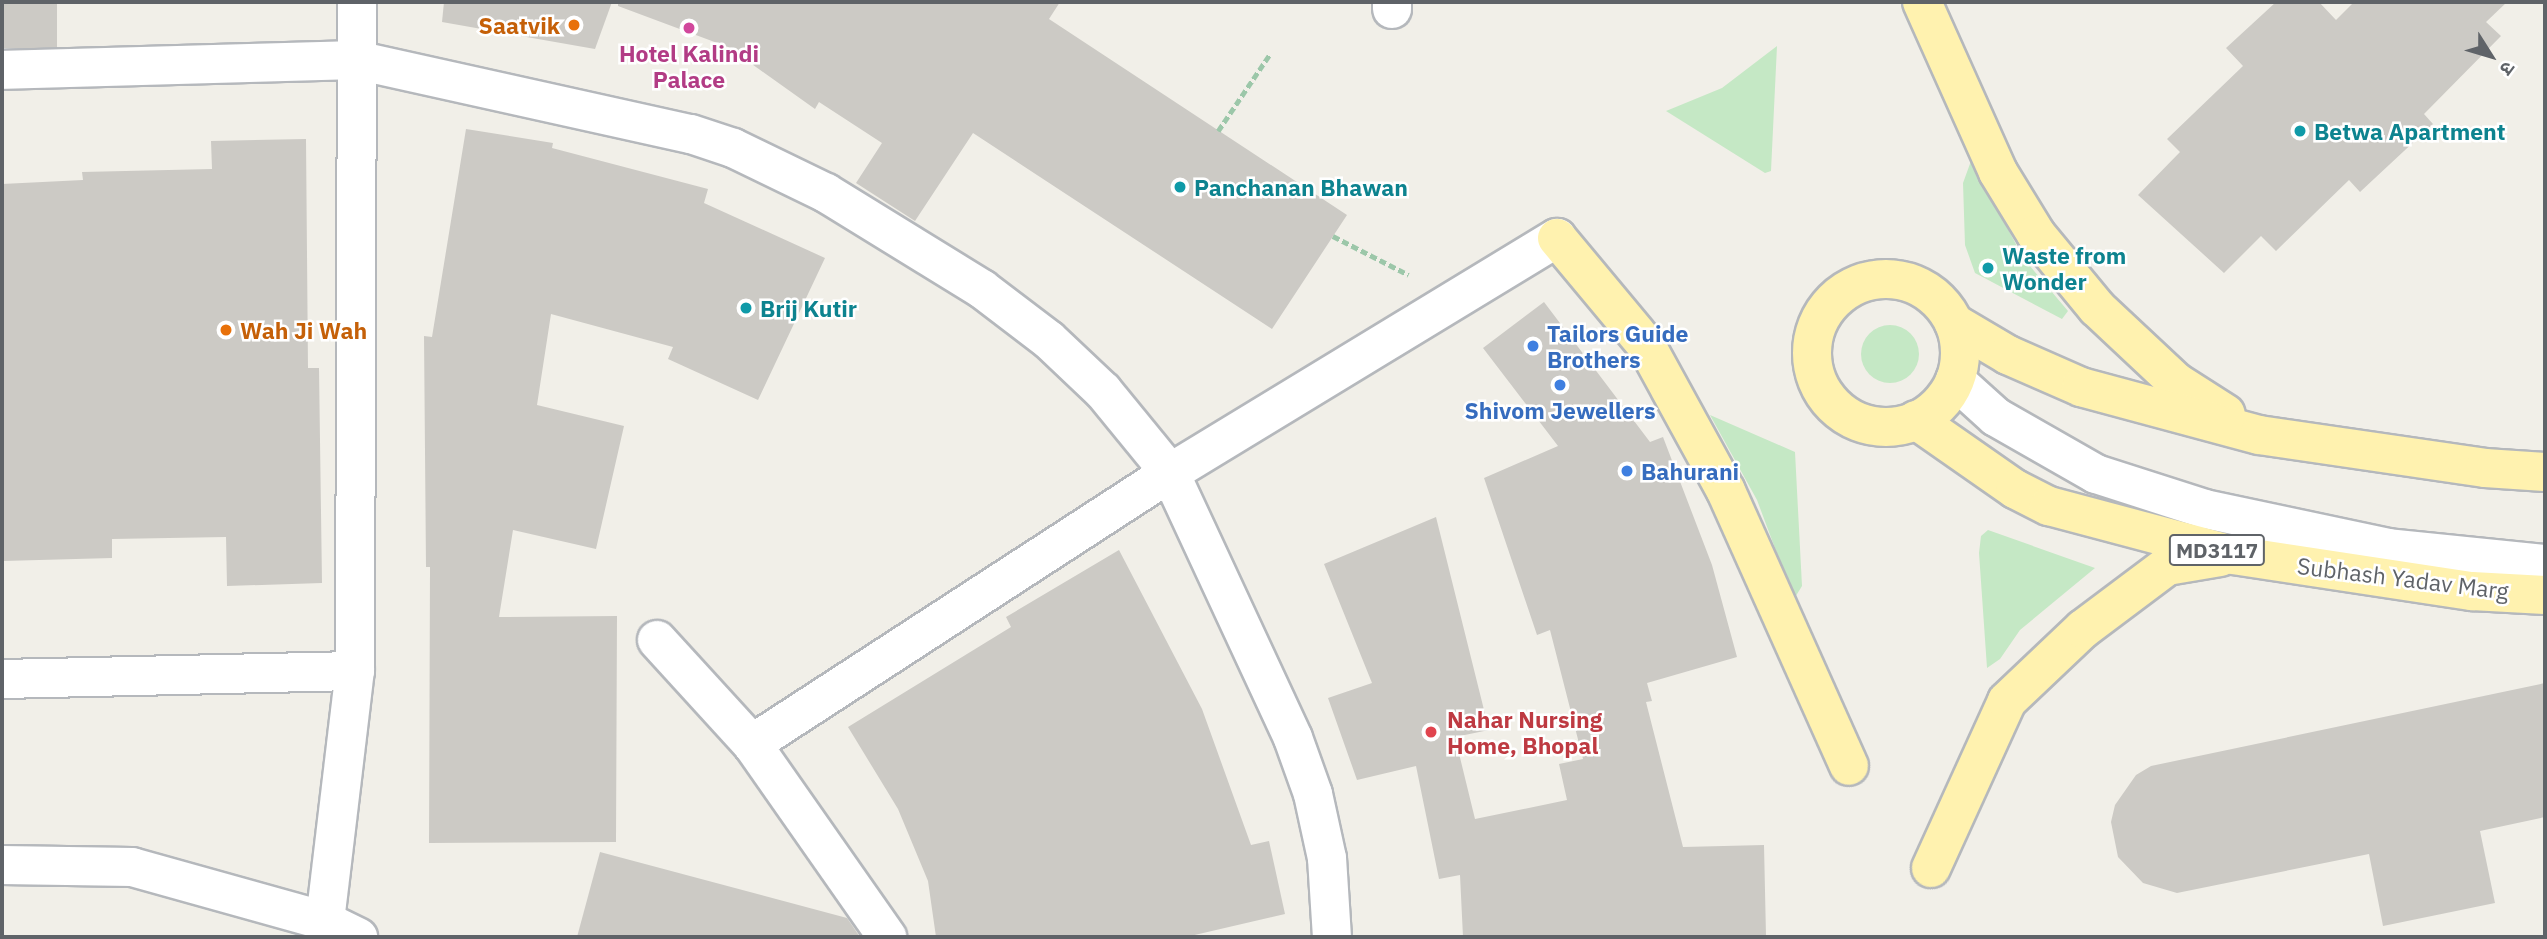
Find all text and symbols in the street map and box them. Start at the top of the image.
place label: Saatvik [479,11,560,39]
marker: Saatvik [566,17,582,33]
marker: Hotel Kalindi Palace [681,20,697,36]
north arrow [2456,21,2526,91]
place label: Hotel Kalindi Palace [619,39,759,93]
text: उ [2495,57,2521,80]
place label: Betwa Apartment [2314,117,2506,145]
marker: Betwa Apartment [2292,123,2308,139]
place label: Panchanan Bhawan [1194,173,1408,201]
marker: Panchanan Bhawan [1172,179,1188,195]
place label: Waste from Wonder [2002,241,2126,295]
marker: Waste from Wonder [1980,260,1996,276]
place label: Brij Kutir [760,294,857,322]
marker: Brij Kutir [738,300,754,316]
place label: Wah Ji Wah [240,316,367,344]
place label: Tailors Guide Brothers [1547,319,1688,373]
marker: Wah Ji Wah [218,322,234,338]
marker: Tailors Guide Brothers [1525,338,1541,354]
marker: Shivom Jewellers [1552,377,1568,393]
place label: Shivom Jewellers [1464,396,1656,424]
place label: Bahurani [1641,457,1739,485]
marker: Bahurani [1619,463,1635,479]
road number: MD3117 [2168,532,2266,568]
street label: Subhash Yadav Marg [2296,551,2510,605]
place label: Nahar Nursing Home, Bhopal [1447,705,1602,759]
marker: Nahar Nursing Home, Bhopal [1421,722,1441,742]

